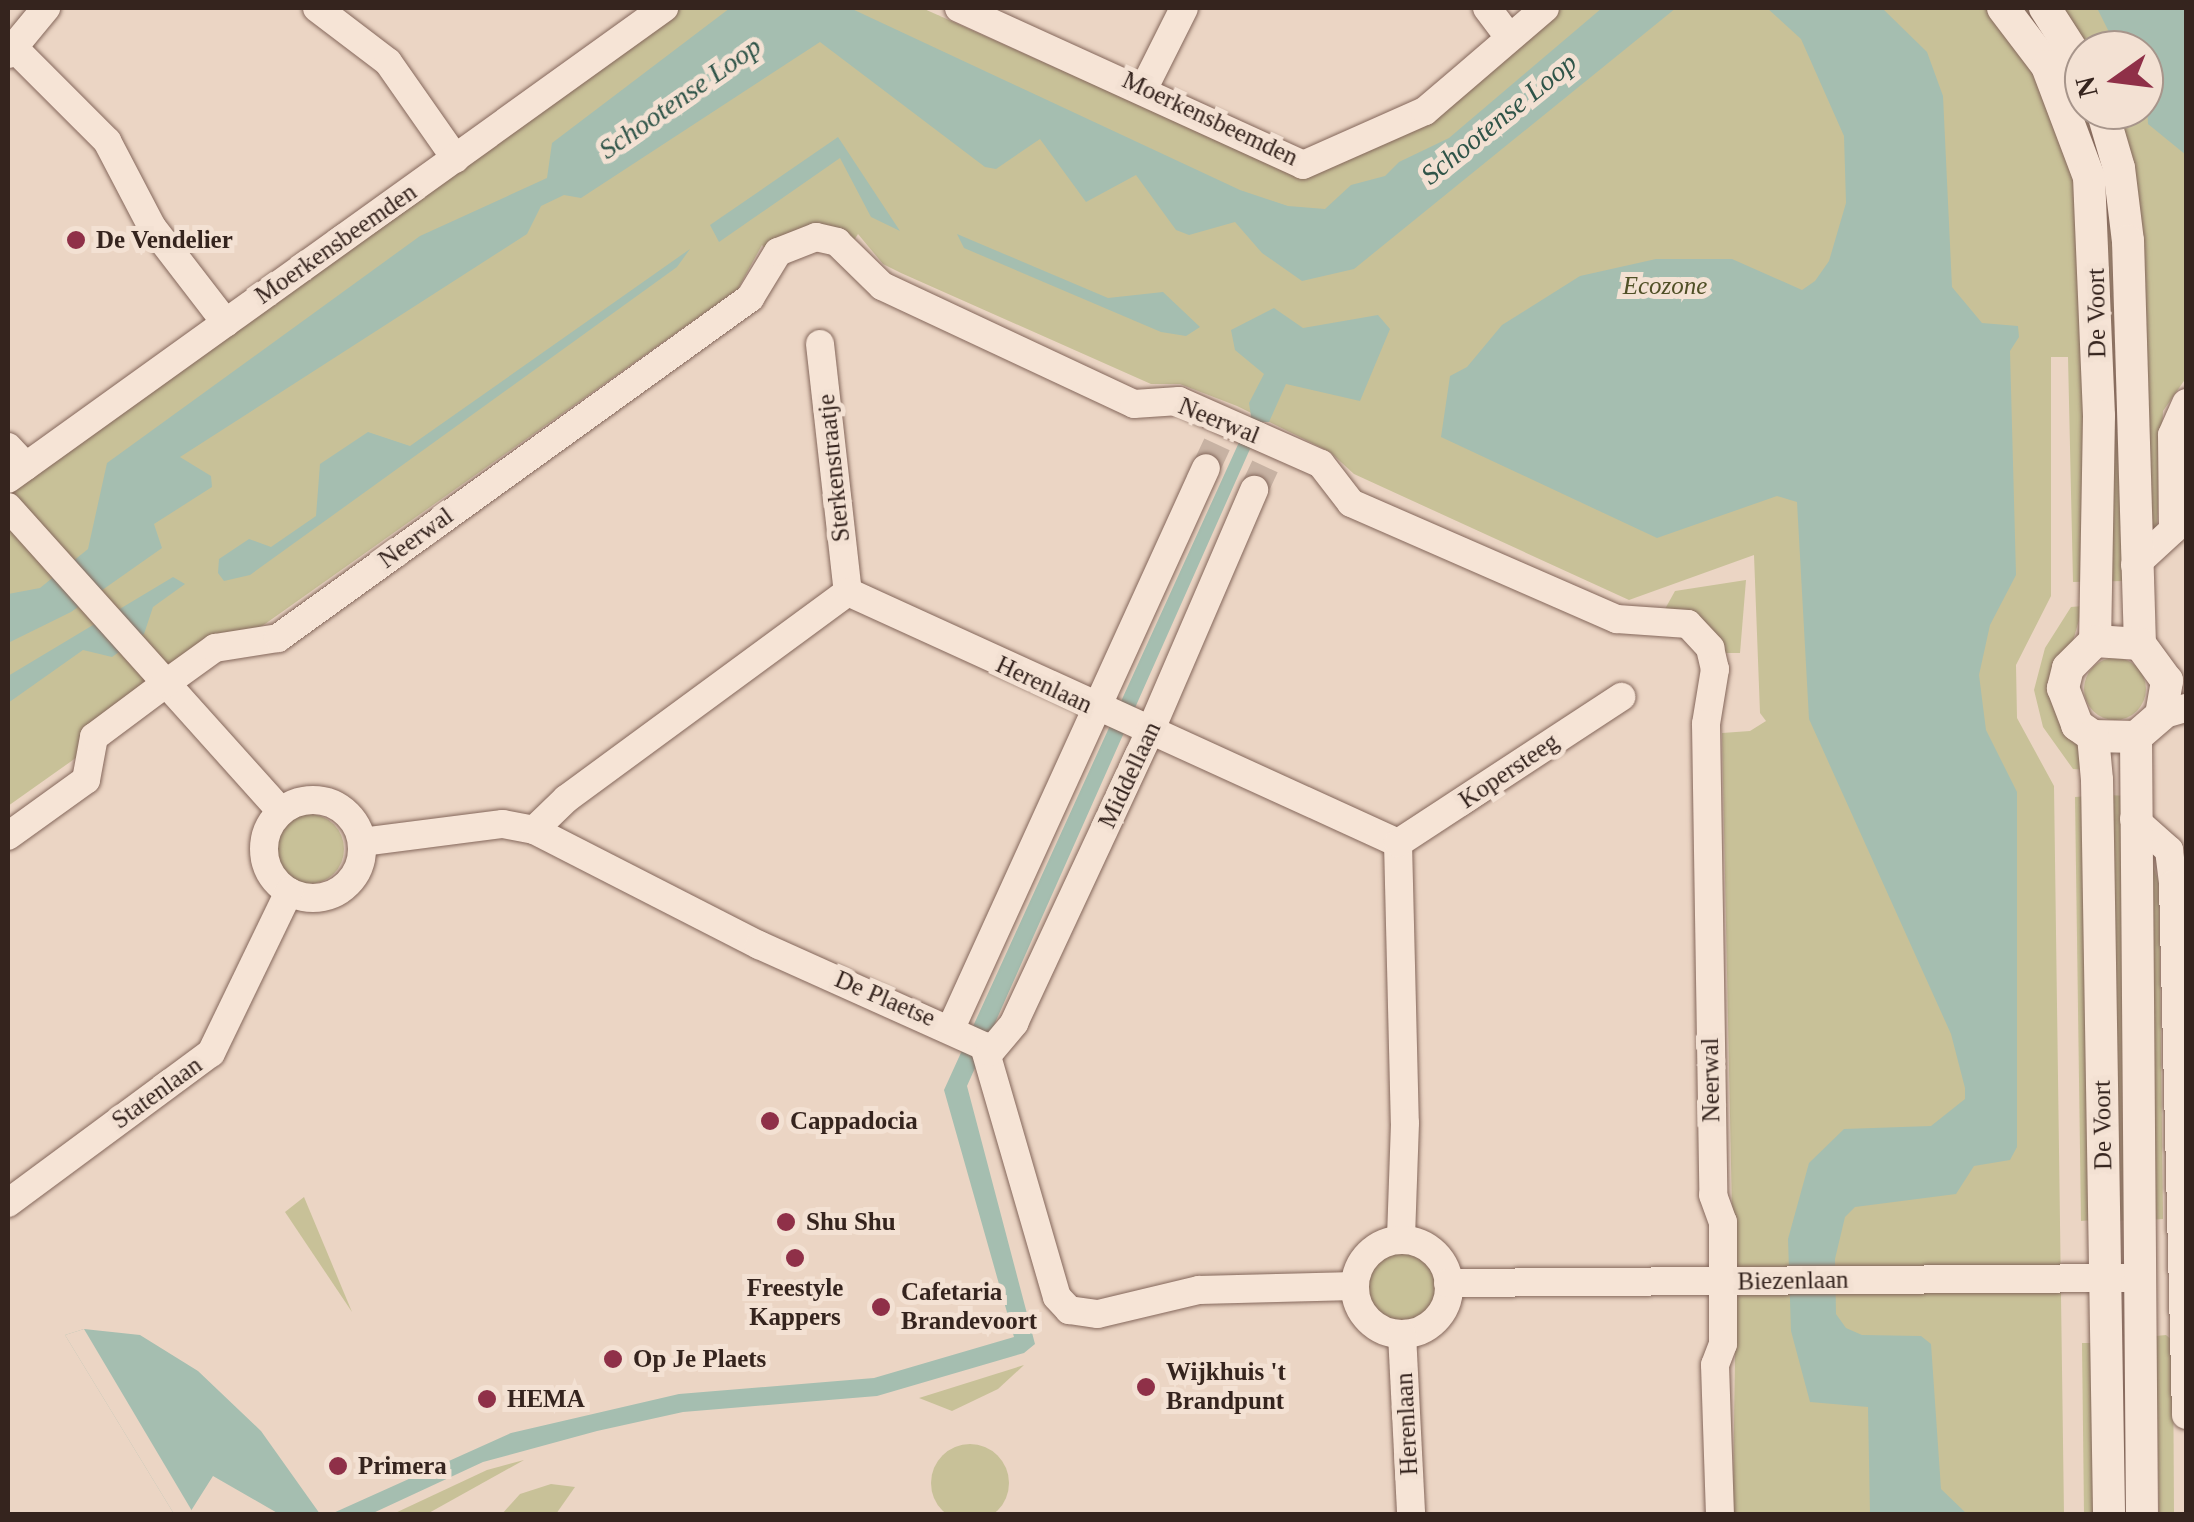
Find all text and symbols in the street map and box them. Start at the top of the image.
water label: Schootense Loop [592,30,768,166]
north arrow [2064,30,2164,130]
water label: Schootense Loop [1414,46,1584,192]
street label: Moerkensbeemden [1117,65,1303,173]
text: N [2069,73,2104,100]
street label: Moerkensbeemden [249,177,423,311]
place label: De Vendelier [96,225,233,255]
marker: De Vendelier [65,229,87,251]
street label: De Voort [2081,267,2113,359]
park label: Ecozone [1623,271,1707,301]
street label: Neerwal [1174,391,1264,451]
street label: Sterkenstraatje [811,393,857,543]
street label: Neerwal [373,501,459,575]
street label: Herenlaan [991,650,1097,720]
street label: Middellaan [1092,717,1168,833]
street label: Kopersteeg [1453,727,1565,815]
street label: De Plaetse [830,964,940,1034]
street label: Neerwal [1695,1037,1727,1123]
street label: Statenlaan [106,1050,208,1136]
street label: De Voort [2087,1079,2119,1171]
place label: Cappadocia [790,1106,918,1136]
marker: Cappadocia [759,1110,781,1132]
place label: Shu Shu [806,1207,896,1237]
marker: Shu Shu [775,1211,797,1233]
marker: Freestyle Kappers [784,1247,806,1269]
street label: Biezenlaan [1737,1265,1849,1297]
place label: Freestyle Kappers [747,1274,843,1333]
place label: Cafetaria Brandevoort [901,1278,1037,1337]
marker: Cafetaria Brandevoort [870,1296,892,1318]
place label: Op Je Plaets [633,1344,766,1374]
marker: Op Je Plaets [602,1348,624,1370]
place label: Wijkhuis 't Brandpunt [1166,1358,1286,1417]
street label: Herenlaan [1389,1372,1425,1476]
marker: Wijkhuis 't Brandpunt [1135,1376,1157,1398]
place label: HEMA [507,1384,585,1414]
marker: HEMA [476,1388,498,1410]
place label: Primera [358,1451,447,1481]
marker: Primera [327,1455,349,1477]

